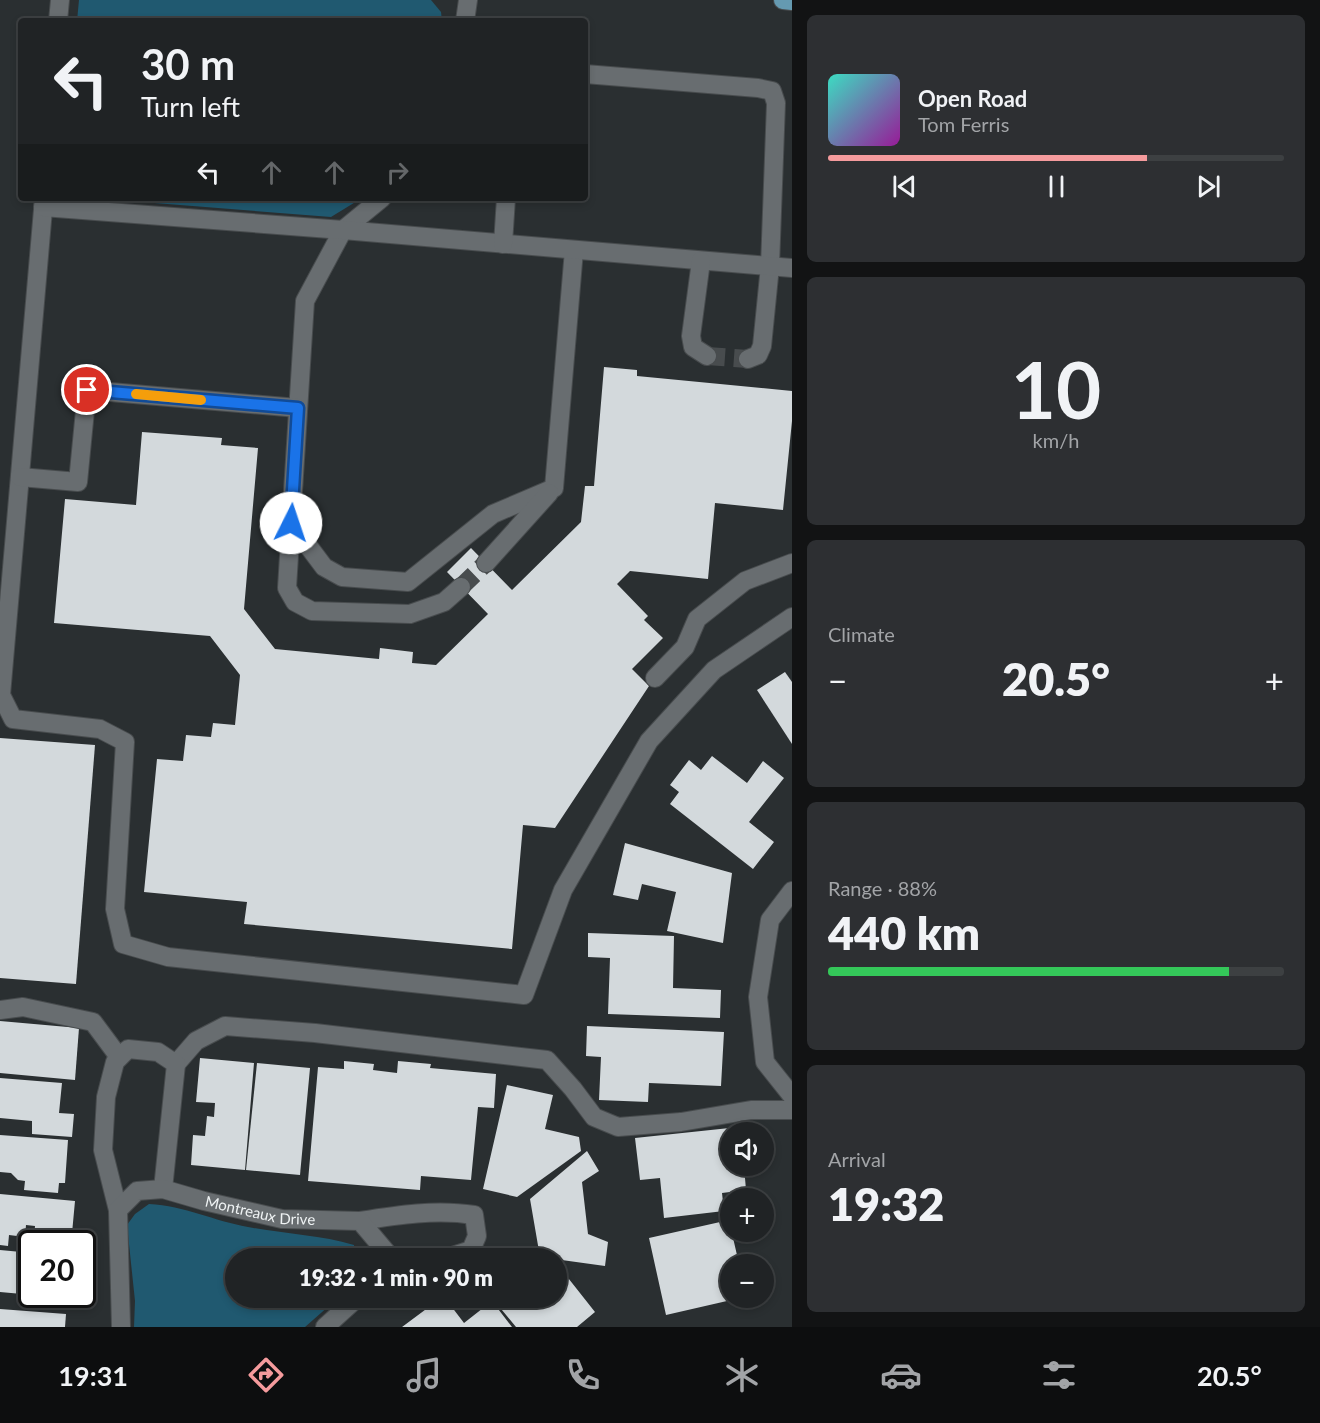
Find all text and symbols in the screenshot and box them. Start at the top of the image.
text: 30 m [141,39,235,89]
icon: left [42,42,120,120]
text: Open Road [918,85,1027,112]
text: Turn left [141,90,240,123]
text: Tom Ferris [918,112,1009,136]
icon: left [192,156,225,189]
icon: ahead [255,156,288,189]
icon: ahead [318,156,351,189]
icon: right [381,156,414,189]
icon: previous [888,170,921,203]
icon: pause [1040,170,1073,203]
icon: next [1192,170,1225,203]
text: 10 [1011,342,1101,436]
pin [61,364,112,415]
icon: arrive [70,373,103,406]
text: km/h [1033,428,1079,452]
position arrow [259,491,323,555]
text: Climate [828,622,895,646]
text: 20.5° [1002,652,1110,706]
text: − [828,660,847,700]
text: + [1265,660,1284,700]
text: Range · 88% [828,876,937,900]
text: 440 km [828,906,980,960]
map controls [720,1122,774,1308]
button: sound [720,1122,774,1176]
text: Arrival [828,1147,886,1171]
text: 19:32 [828,1177,944,1231]
button: + [720,1188,774,1242]
street label: Montreaux Drive [204,1192,316,1228]
speed limit sign: 20 [18,1230,96,1308]
button: − [720,1254,774,1308]
text: 19:32 · 1 min · 90 m [299,1264,493,1291]
icon: directions [245,1354,287,1396]
icon: music [403,1354,445,1396]
icon: phone [562,1354,604,1396]
icon: climate [721,1354,763,1396]
icon: car [880,1354,922,1396]
icon: filters [1038,1354,1080,1396]
text: 19:31 [58,1359,128,1392]
text: 20.5° [1197,1359,1262,1392]

